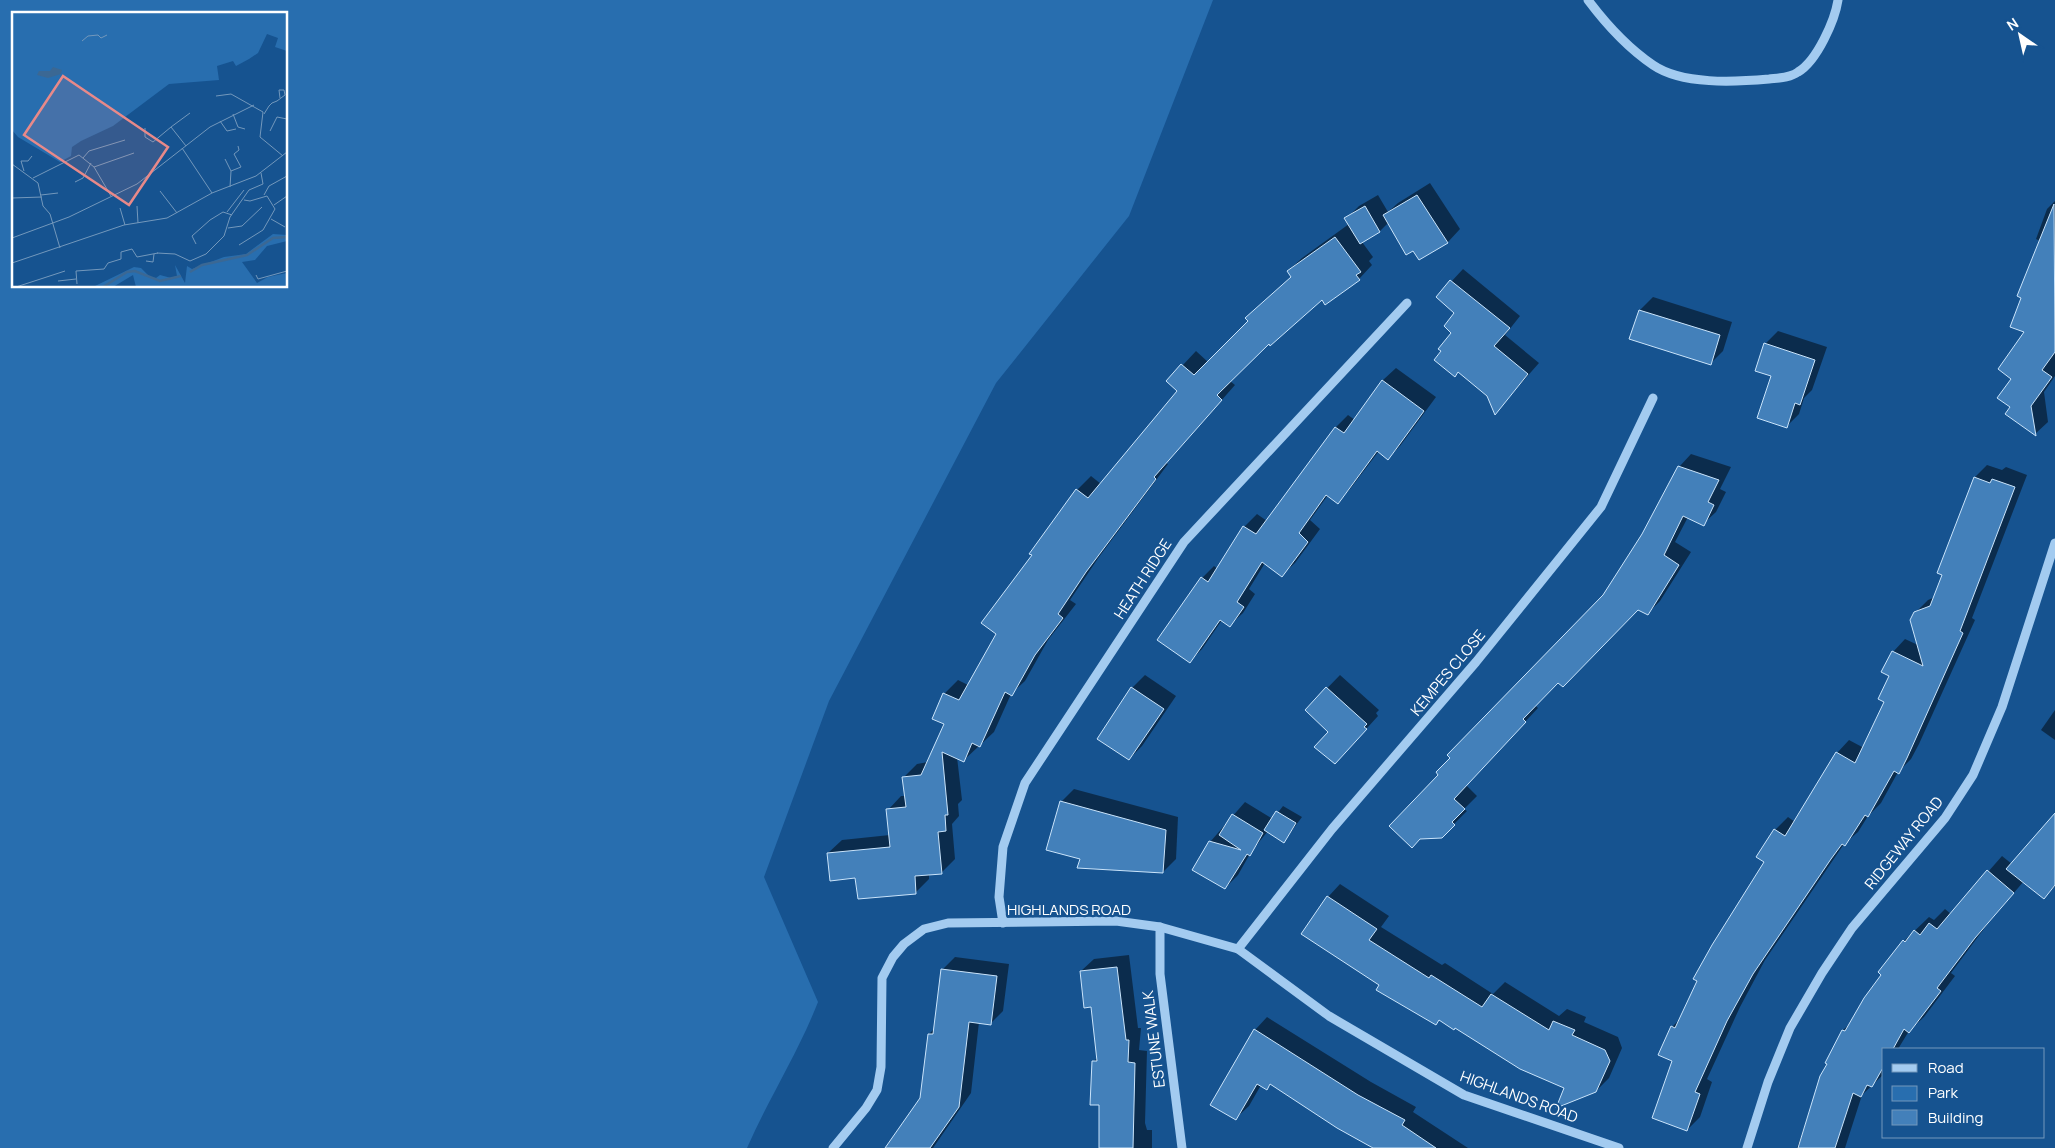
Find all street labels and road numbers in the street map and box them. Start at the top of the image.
street label: HEATH RIDGE [1109,535,1176,623]
street label: KEMPES CLOSE [1405,625,1490,720]
street label: RIDGEWAY ROAD [1860,792,1948,894]
street label: HIGHLANDS ROAD [1007,899,1131,920]
street label: ESTUNE WALK [1137,989,1170,1089]
street label: HIGHLANDS ROAD [1457,1065,1581,1128]

